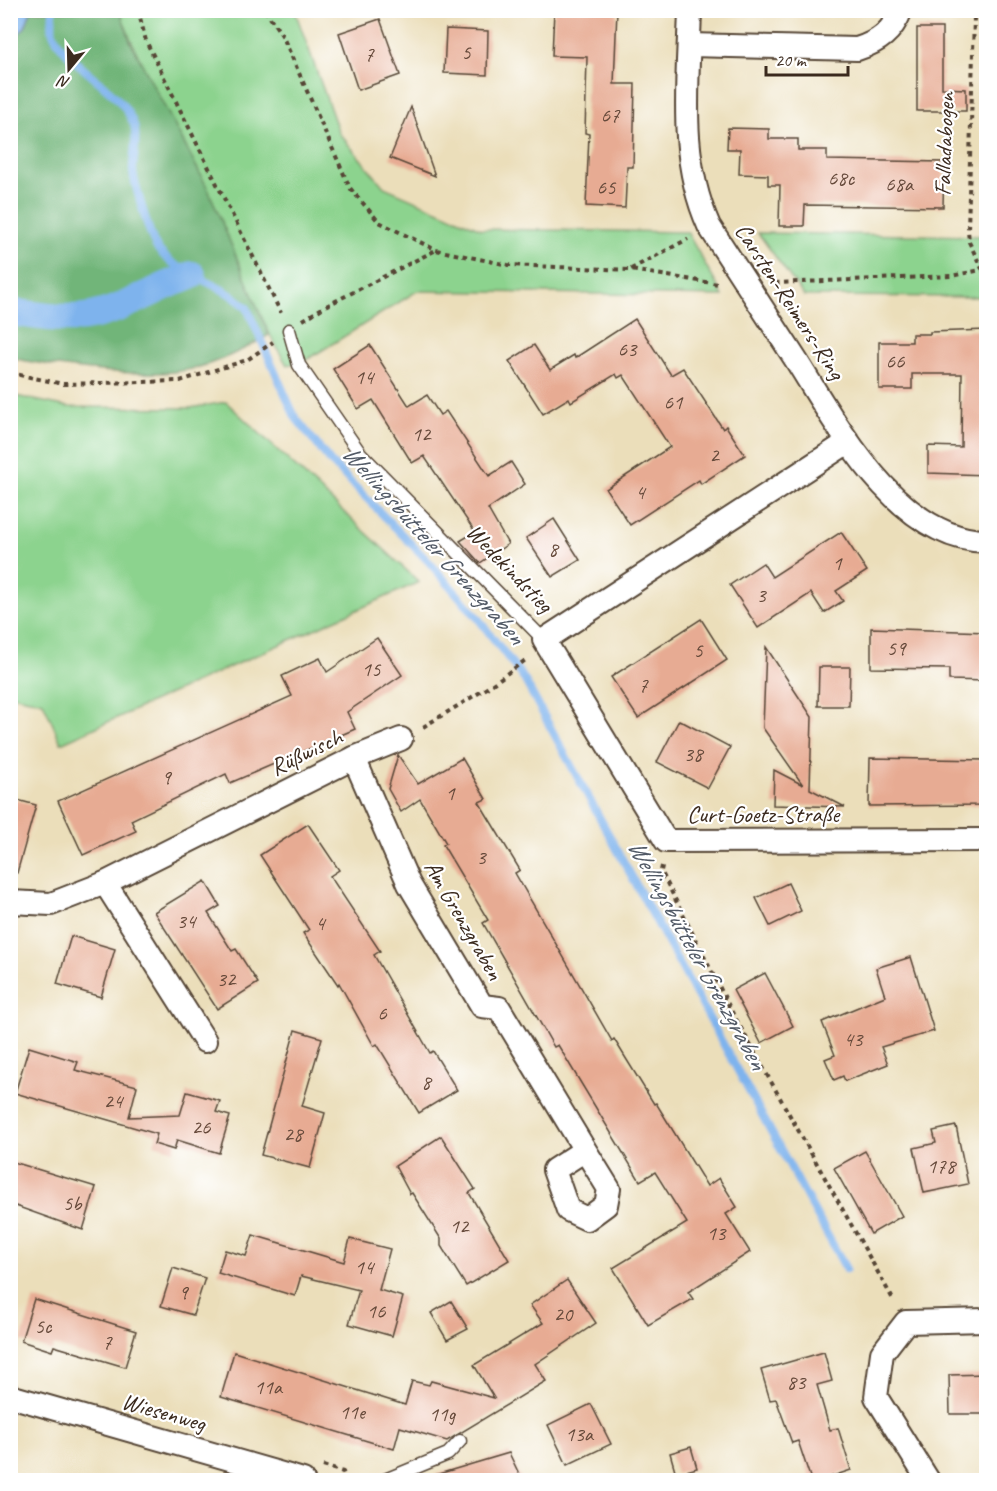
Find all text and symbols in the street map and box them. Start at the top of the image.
north arrow [39,39,99,99]
house number: 5 [461,39,472,65]
scale bar [766,39,848,77]
house number: 7 [364,41,375,67]
text: 20 m [775,49,808,71]
text: N [54,70,72,93]
street label: Falladabogen [927,90,961,196]
house number: 67 [601,102,621,128]
house number: 68c [828,165,856,191]
house number: 68a [885,171,915,197]
house number: 65 [597,174,617,200]
street label: Carsten-Reimers-Ring [728,217,853,387]
house number: 63 [618,336,638,362]
house number: 66 [886,348,905,374]
house number: 14 [355,364,376,390]
house number: 61 [664,389,684,415]
house number: 12 [412,421,432,447]
water label: Wellingsbütteler Grenzgraben [335,437,534,653]
house number: 2 [709,442,720,468]
house number: 4 [635,479,647,505]
street label: Wedekindstieg [460,517,561,620]
house number: 8 [548,536,560,562]
house number: 1 [832,550,843,576]
house number: 3 [756,582,767,608]
house number: 59 [887,635,907,661]
house number: 5 [693,637,704,663]
house number: 15 [362,656,382,682]
house number: 7 [638,672,649,698]
street label: Rüßwisch [265,721,349,782]
house number: 38 [684,741,705,767]
house number: 9 [161,764,172,790]
house number: 1 [445,780,456,806]
street label: Curt-Goetz-Straße [687,799,841,829]
water label: Wellingsbütteler Grenzgraben [621,833,776,1077]
house number: 3 [476,844,487,870]
street label: Am Grenzgraben [418,855,510,986]
house number: 34 [177,908,198,934]
house number: 4 [315,910,327,936]
house number: 32 [217,966,237,992]
house number: 6 [377,1000,387,1026]
house number: 43 [844,1026,864,1052]
house number: 8 [421,1069,433,1095]
house number: 24 [104,1088,125,1114]
house number: 26 [192,1114,211,1140]
house number: 28 [284,1121,305,1147]
house number: 178 [927,1153,958,1179]
house number: 5b [63,1190,83,1216]
house number: 12 [450,1213,470,1239]
house number: 13 [707,1220,727,1246]
house number: 14 [355,1254,376,1280]
house number: 9 [178,1279,189,1305]
house number: 16 [367,1298,386,1324]
house number: 20 [554,1301,574,1327]
house number: 5c [35,1313,53,1339]
house number: 7 [102,1329,113,1355]
house number: 83 [787,1369,807,1395]
house number: 11a [254,1374,284,1400]
street label: Wiesenweg [119,1386,211,1439]
house number: 11e [339,1399,367,1425]
house number: 11g [429,1401,457,1427]
house number: 13a [565,1421,595,1447]

